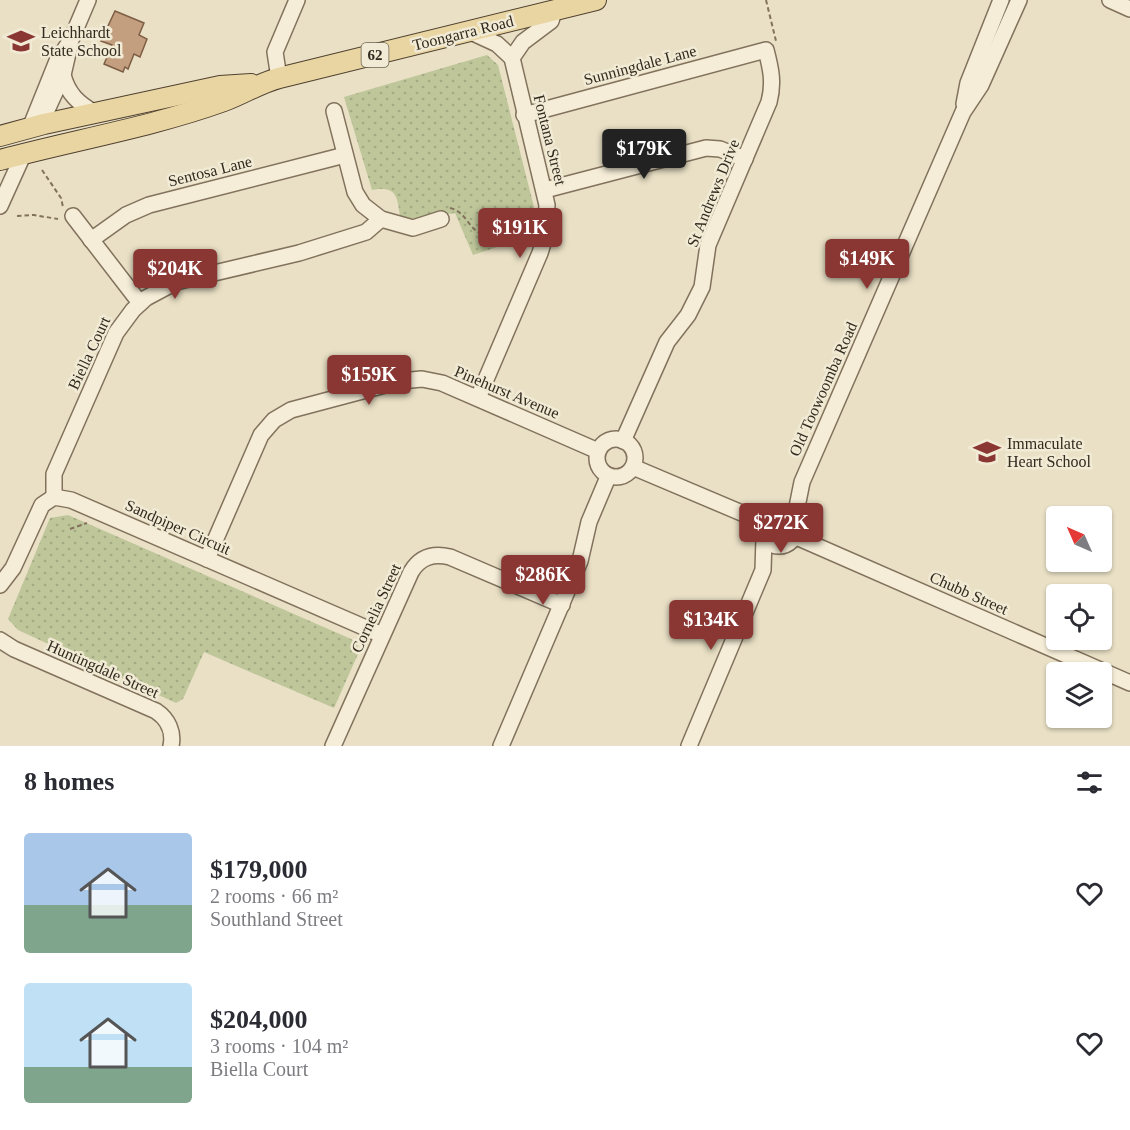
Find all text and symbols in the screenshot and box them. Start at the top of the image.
street label: Toongarra Road [411,12,515,55]
place label: Leichhardt State School [41,24,122,59]
school or university icon: Leichhardt State School [6,26,36,56]
street label: Sunningdale Lane [582,42,698,89]
road number: 62 [362,43,388,67]
street label: Fontana Street [531,93,570,188]
pin: $179K [602,129,686,180]
text: $179K [616,137,672,159]
street label: St Andrews Drive [684,137,742,249]
street label: Sentosa Lane [166,152,254,190]
pin: $191K [478,208,562,259]
text: $191K [492,216,548,238]
pin: $149K [825,239,909,290]
text: $149K [839,247,895,269]
pin: $204K [133,249,217,300]
text: $204K [147,257,203,279]
street label: Biella Court [65,313,114,392]
street label: Old Toowoomba Road [786,319,860,459]
pin: $159K [327,355,411,406]
street label: Pinehurst Avenue [452,362,562,422]
text: $159K [341,363,397,385]
place label: Immaculate Heart School [1007,435,1092,470]
school or university icon: Immaculate Heart School [972,437,1002,467]
street label: Sandpiper Circuit [122,496,234,559]
pin: $272K [739,503,823,554]
north arrow [1046,506,1112,572]
map controls [1046,506,1112,728]
text: $272K [753,511,809,533]
pin: $286K [501,555,585,606]
street label: Cornelia Street [348,560,404,655]
text: $286K [515,563,571,585]
street label: Chubb Street [927,568,1011,618]
button: locate [1046,584,1112,650]
pin: $134K [669,600,753,651]
text: $134K [683,608,739,630]
street label: Huntingdale Street [44,637,162,702]
button: layers [1046,662,1112,728]
icon: filters [1073,766,1106,799]
text: 8 homes [24,767,114,796]
text: $179,000 [210,855,308,884]
icon: home [72,857,144,929]
icon: heart [1073,877,1106,910]
text: 2 rooms · 66 m² [210,885,338,907]
text: Southland Street [210,908,343,930]
text: $204,000 [210,1005,308,1034]
icon: home [72,1007,144,1079]
icon: heart [1073,1027,1106,1060]
text: 3 rooms · 104 m² [210,1035,348,1057]
text: Biella Court [210,1058,308,1080]

